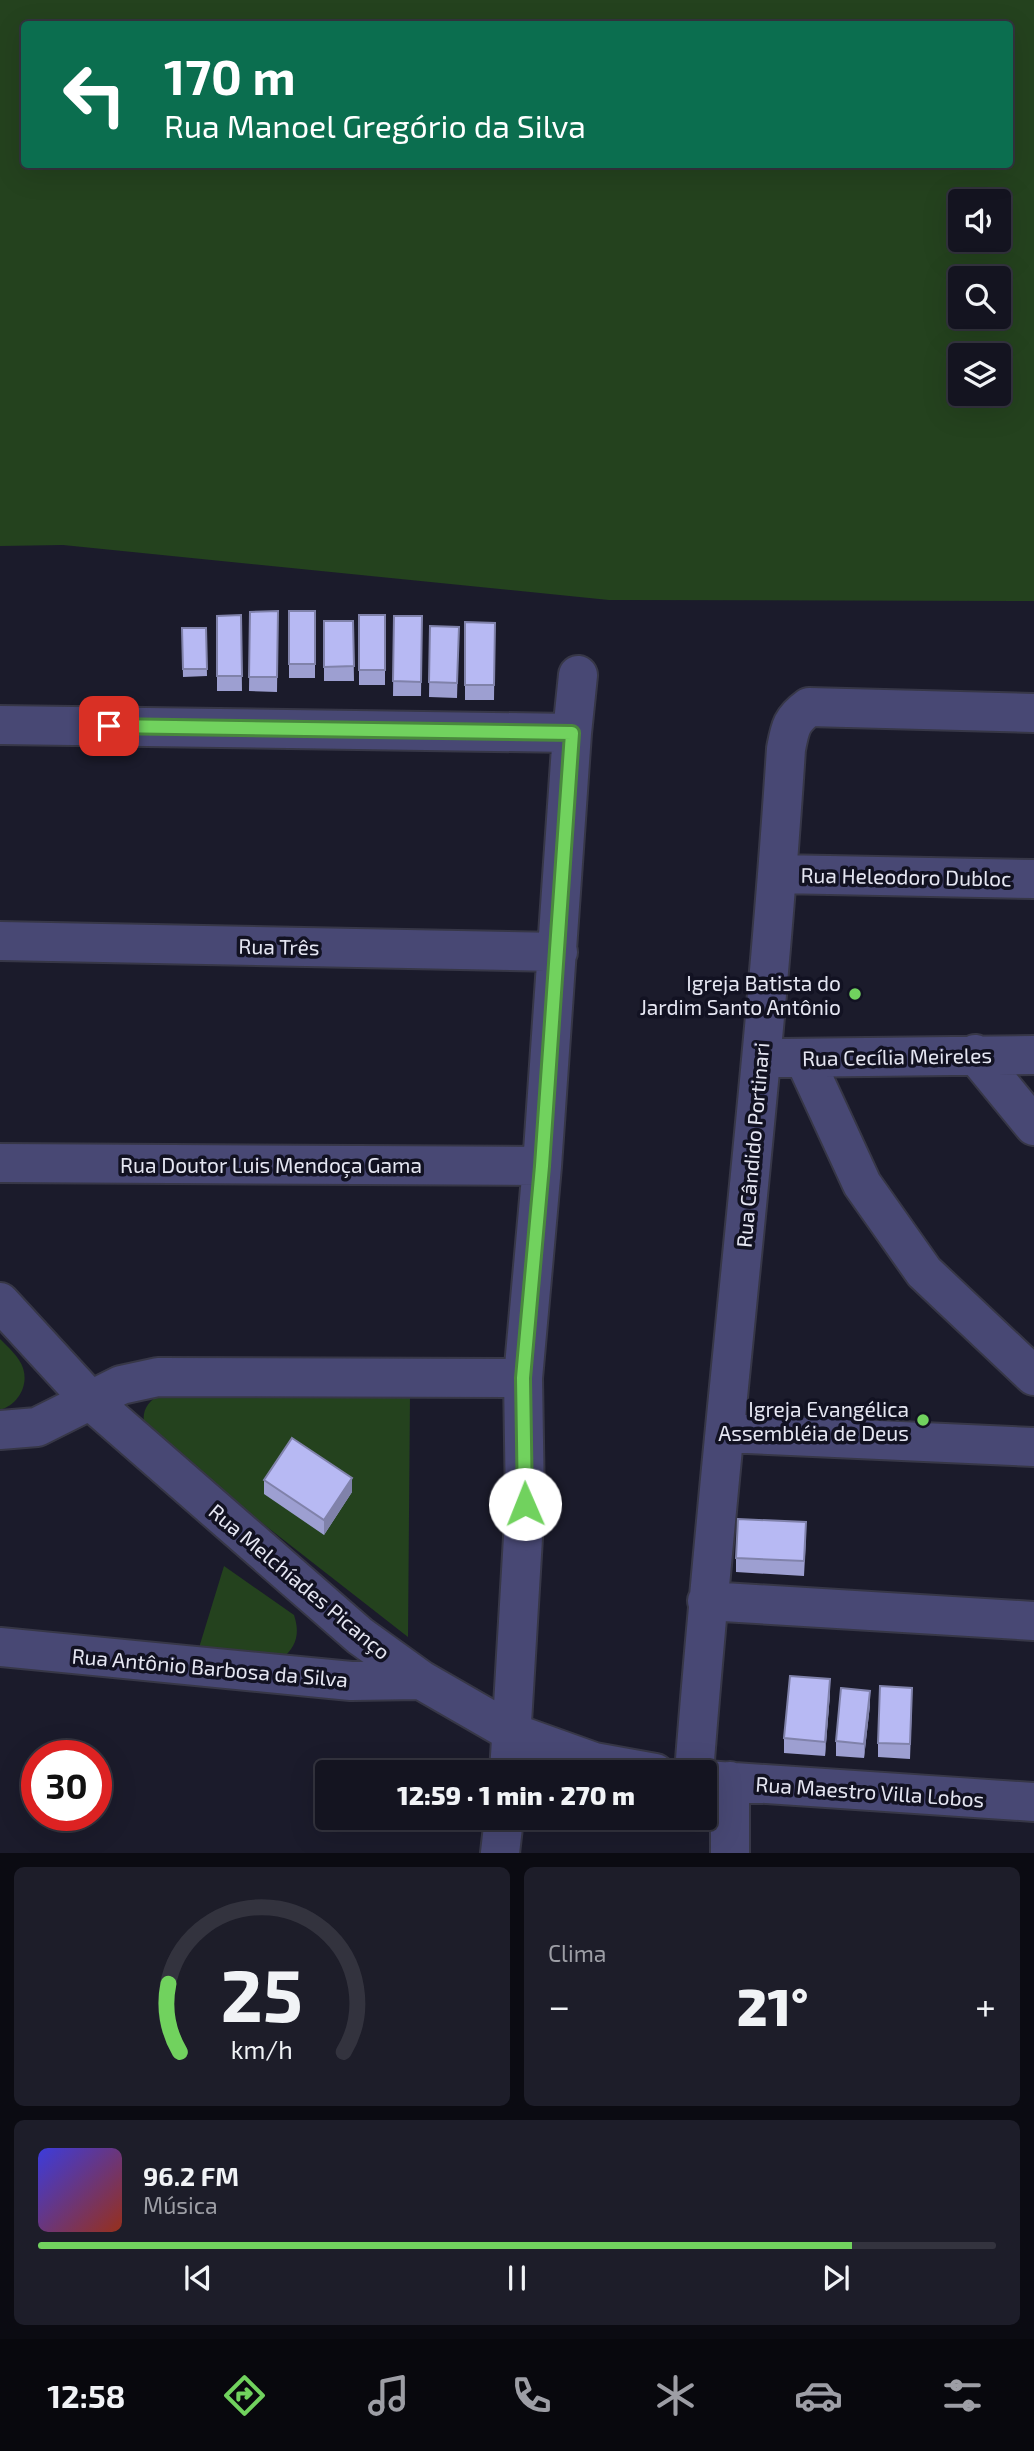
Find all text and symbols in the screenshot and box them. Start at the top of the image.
text: 170 m [164,46,296,105]
icon: left [49,49,140,140]
text: Rua Manoel Gregório da Silva [164,106,586,144]
map controls [948,189,1011,406]
button: sound [948,189,1011,252]
button: search [948,266,1011,329]
button: layers [948,343,1011,406]
pin [79,696,139,756]
icon: arrive [90,707,128,745]
street label: Rua Heleodoro Dubloc [800,862,1012,890]
street label: Rua Três [238,933,320,959]
place label: Igreja Batista do Jardim Santo Antônio [640,970,841,1019]
marker: Igreja Batista do Jardim Santo Antônio [847,986,863,1002]
street label: Rua Cândido Portinari [731,1041,773,1249]
street label: Rua Cecília Meireles [802,1042,992,1070]
street label: Rua Doutor Luis Mendoça Gama [120,1152,422,1179]
place label: Igreja Evangélica Assembléia de Deus [718,1396,909,1445]
marker: Igreja Evangélica Assembléia de Deus [915,1412,931,1428]
position arrow [488,1467,562,1541]
street label: Rua Melchíades Picanço [203,1498,396,1666]
street label: Rua Antônio Barbosa da Silva [71,1642,349,1692]
speed limit sign: 30 [21,1740,112,1831]
street label: Rua Maestro Villa Lobos [755,1771,985,1811]
text: 12:59 · 1 min · 270 m [397,1779,635,1810]
text: Clima [548,1939,606,1967]
text: 25 [221,1950,303,2038]
text: 21° [737,1974,808,2036]
text: − [548,1982,570,2028]
text: + [975,1982,996,2028]
text: km/h [231,2034,293,2064]
text: 96.2 FM [143,2160,239,2191]
text: Música [143,2191,218,2219]
icon: previous [179,2259,217,2297]
icon: pause [498,2259,536,2297]
icon: next [817,2259,855,2297]
icon: directions [220,2371,269,2420]
icon: music [364,2371,413,2420]
icon: phone [507,2371,556,2420]
icon: climate [651,2371,700,2420]
icon: car [794,2371,843,2420]
icon: filters [938,2371,987,2420]
text: 12:58 [47,2376,126,2414]

